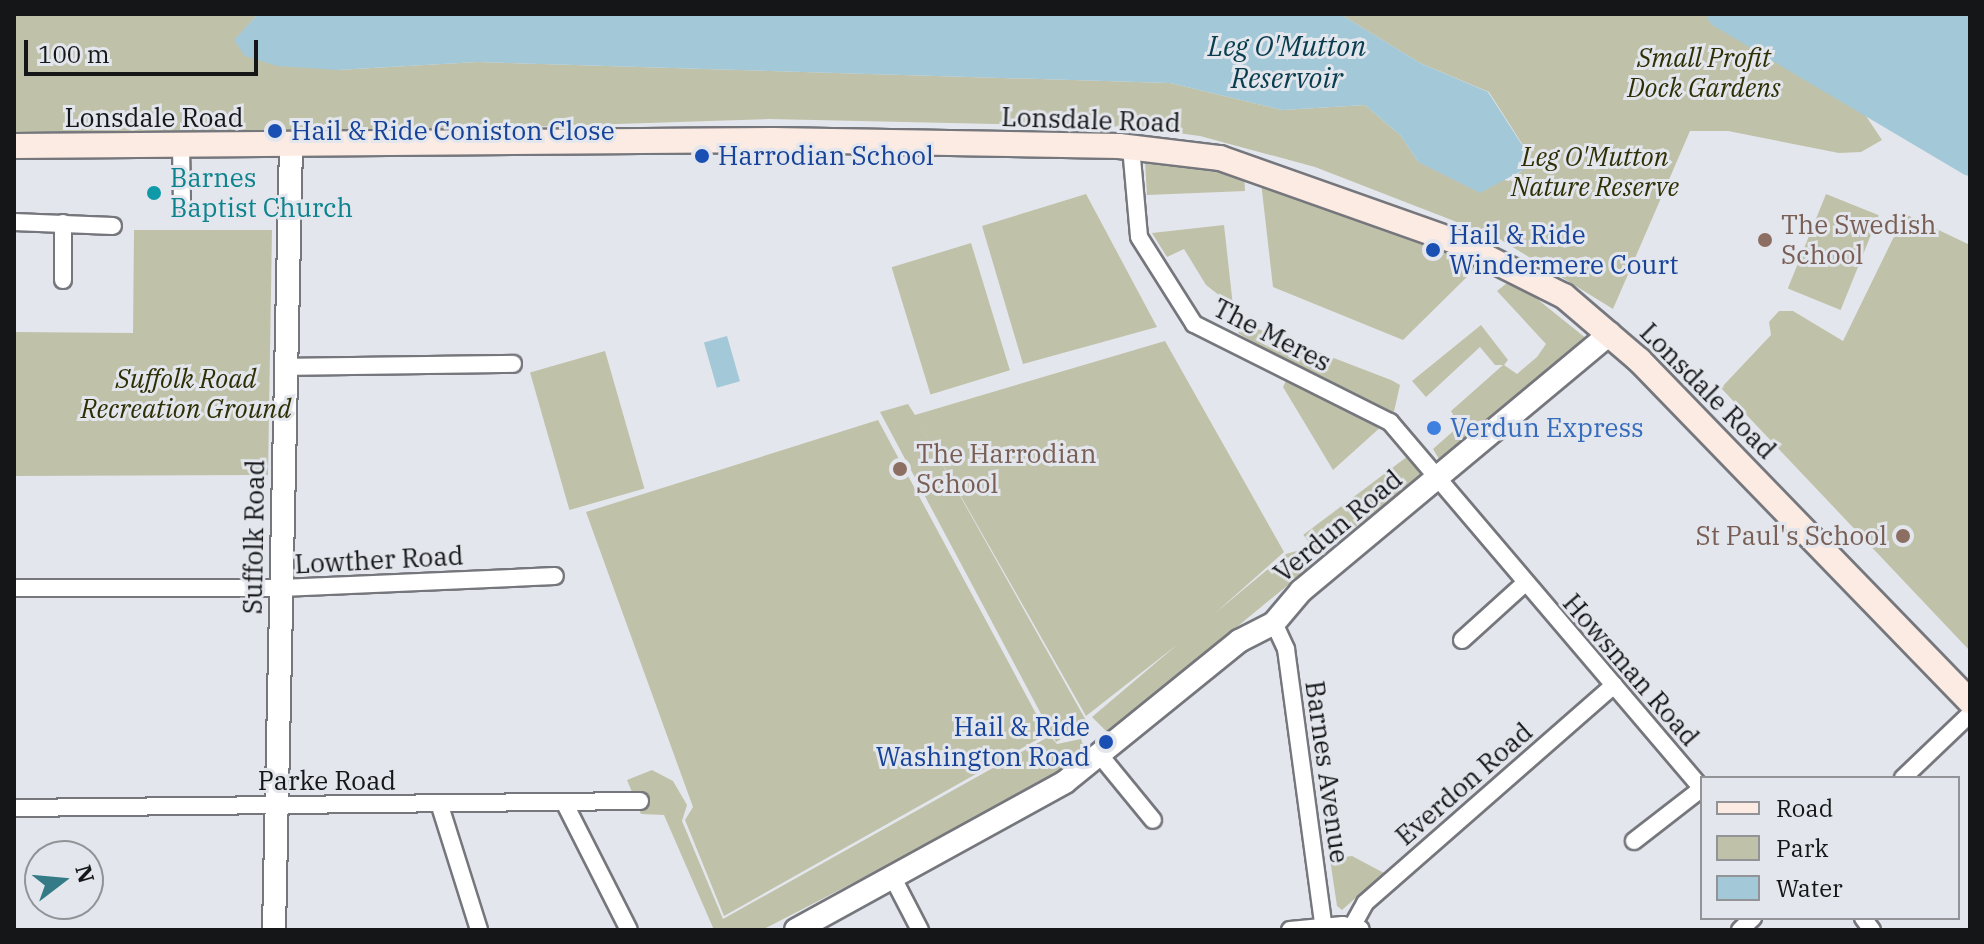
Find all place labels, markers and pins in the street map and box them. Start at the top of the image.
place label: Hail & Ride Coniston Close [291,115,615,147]
marker: Hail & Ride Coniston Close [266,122,284,140]
place label: Harrodian School [718,140,934,172]
marker: Harrodian School [693,147,711,165]
place label: Barnes Baptist Church [170,162,353,224]
marker: Barnes Baptist Church [145,184,163,202]
place label: The Swedish School [1781,209,1937,270]
place label: Hail & Ride Windermere Court [1449,219,1678,280]
marker: The Swedish School [1756,231,1774,249]
marker: Hail & Ride Windermere Court [1424,241,1442,259]
place label: Verdun Express [1450,412,1644,444]
marker: Verdun Express [1425,419,1443,437]
place label: The Harrodian School [916,438,1097,500]
marker: The Harrodian School [891,460,909,478]
place label: St Paul's School [1695,520,1887,552]
marker: St Paul's School [1894,527,1912,545]
place label: Hail & Ride Washington Road [876,711,1090,772]
marker: Hail & Ride Washington Road [1097,733,1115,751]

